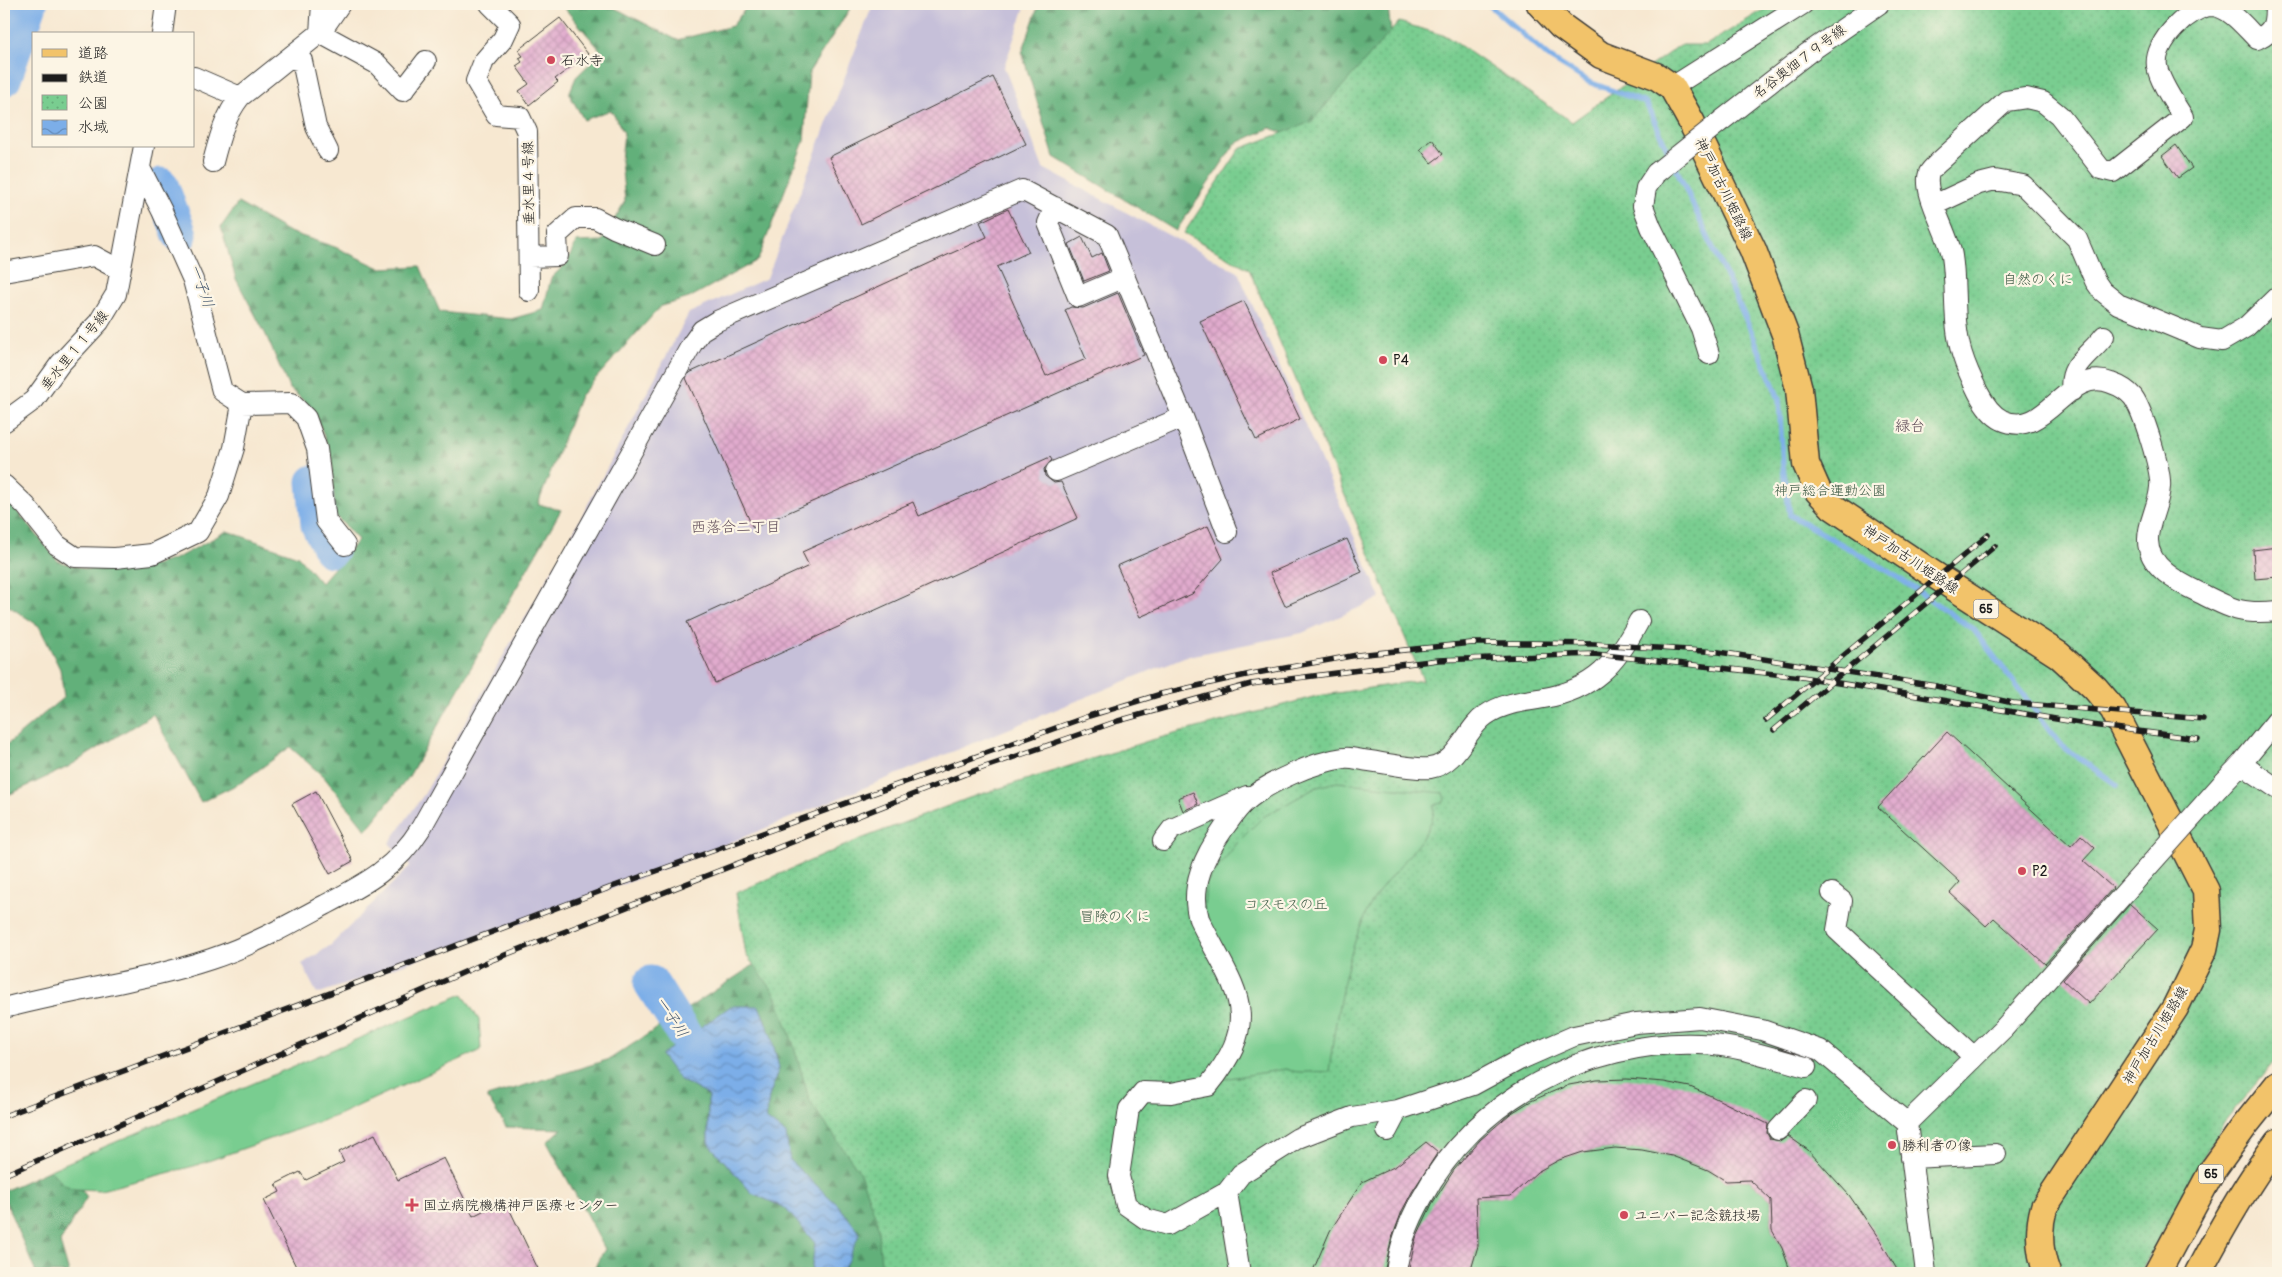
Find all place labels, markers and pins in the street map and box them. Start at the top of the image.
place label: 石水寺 [561,52,603,69]
marker: 石水寺 [545,54,557,66]
place label: P4 [1393,352,1409,369]
marker: P4 [1377,354,1389,366]
place label: P2 [2032,863,2048,880]
marker: P2 [2016,865,2028,877]
place label: 勝利者の像 [1902,1137,1972,1154]
marker: 勝利者の像 [1886,1139,1898,1151]
place label: 国立病院機構神戸医療センター [423,1197,618,1214]
marker: 国立病院機構神戸医療センター [405,1198,419,1212]
place label: ユニバー記念競技場 [1634,1207,1760,1224]
marker: ユニバー記念競技場 [1618,1209,1630,1221]

